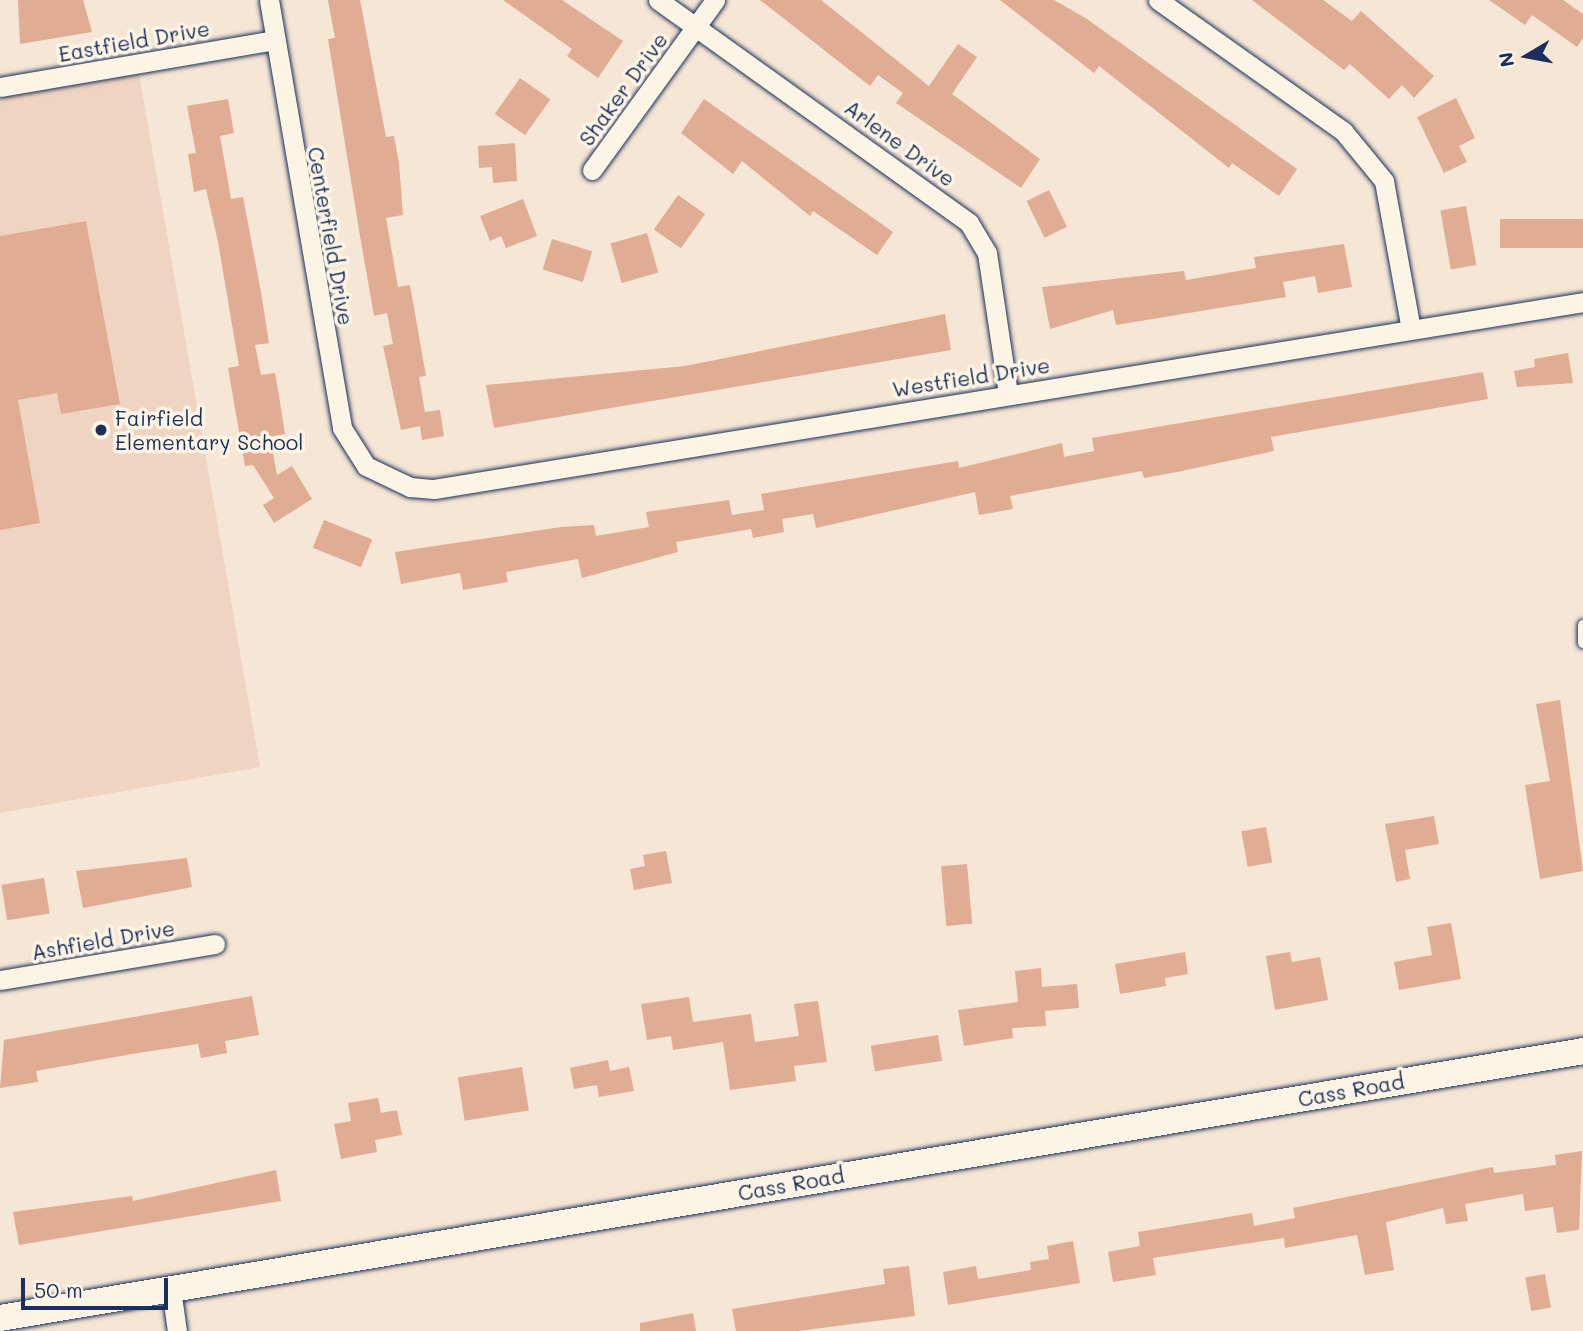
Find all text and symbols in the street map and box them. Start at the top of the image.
street label: Eastfield Drive [56,15,212,67]
north arrow [1492,21,1562,91]
street label: Shaker Drive [574,28,672,150]
text: N [1492,50,1519,69]
street label: Arlene Drive [840,95,960,191]
street label: Centerfield Drive [303,145,359,327]
street label: Westfield Drive [890,352,1052,402]
place label: Fairfield Elementary School [115,405,303,455]
marker: Fairfield Elementary School [93,422,109,438]
street label: Ashfield Drive [29,915,177,965]
street label: Cass Road [1296,1068,1406,1112]
street label: Cass Road [736,1162,846,1206]
scale bar [24,1264,172,1308]
text: 50 m [34,1276,83,1303]

